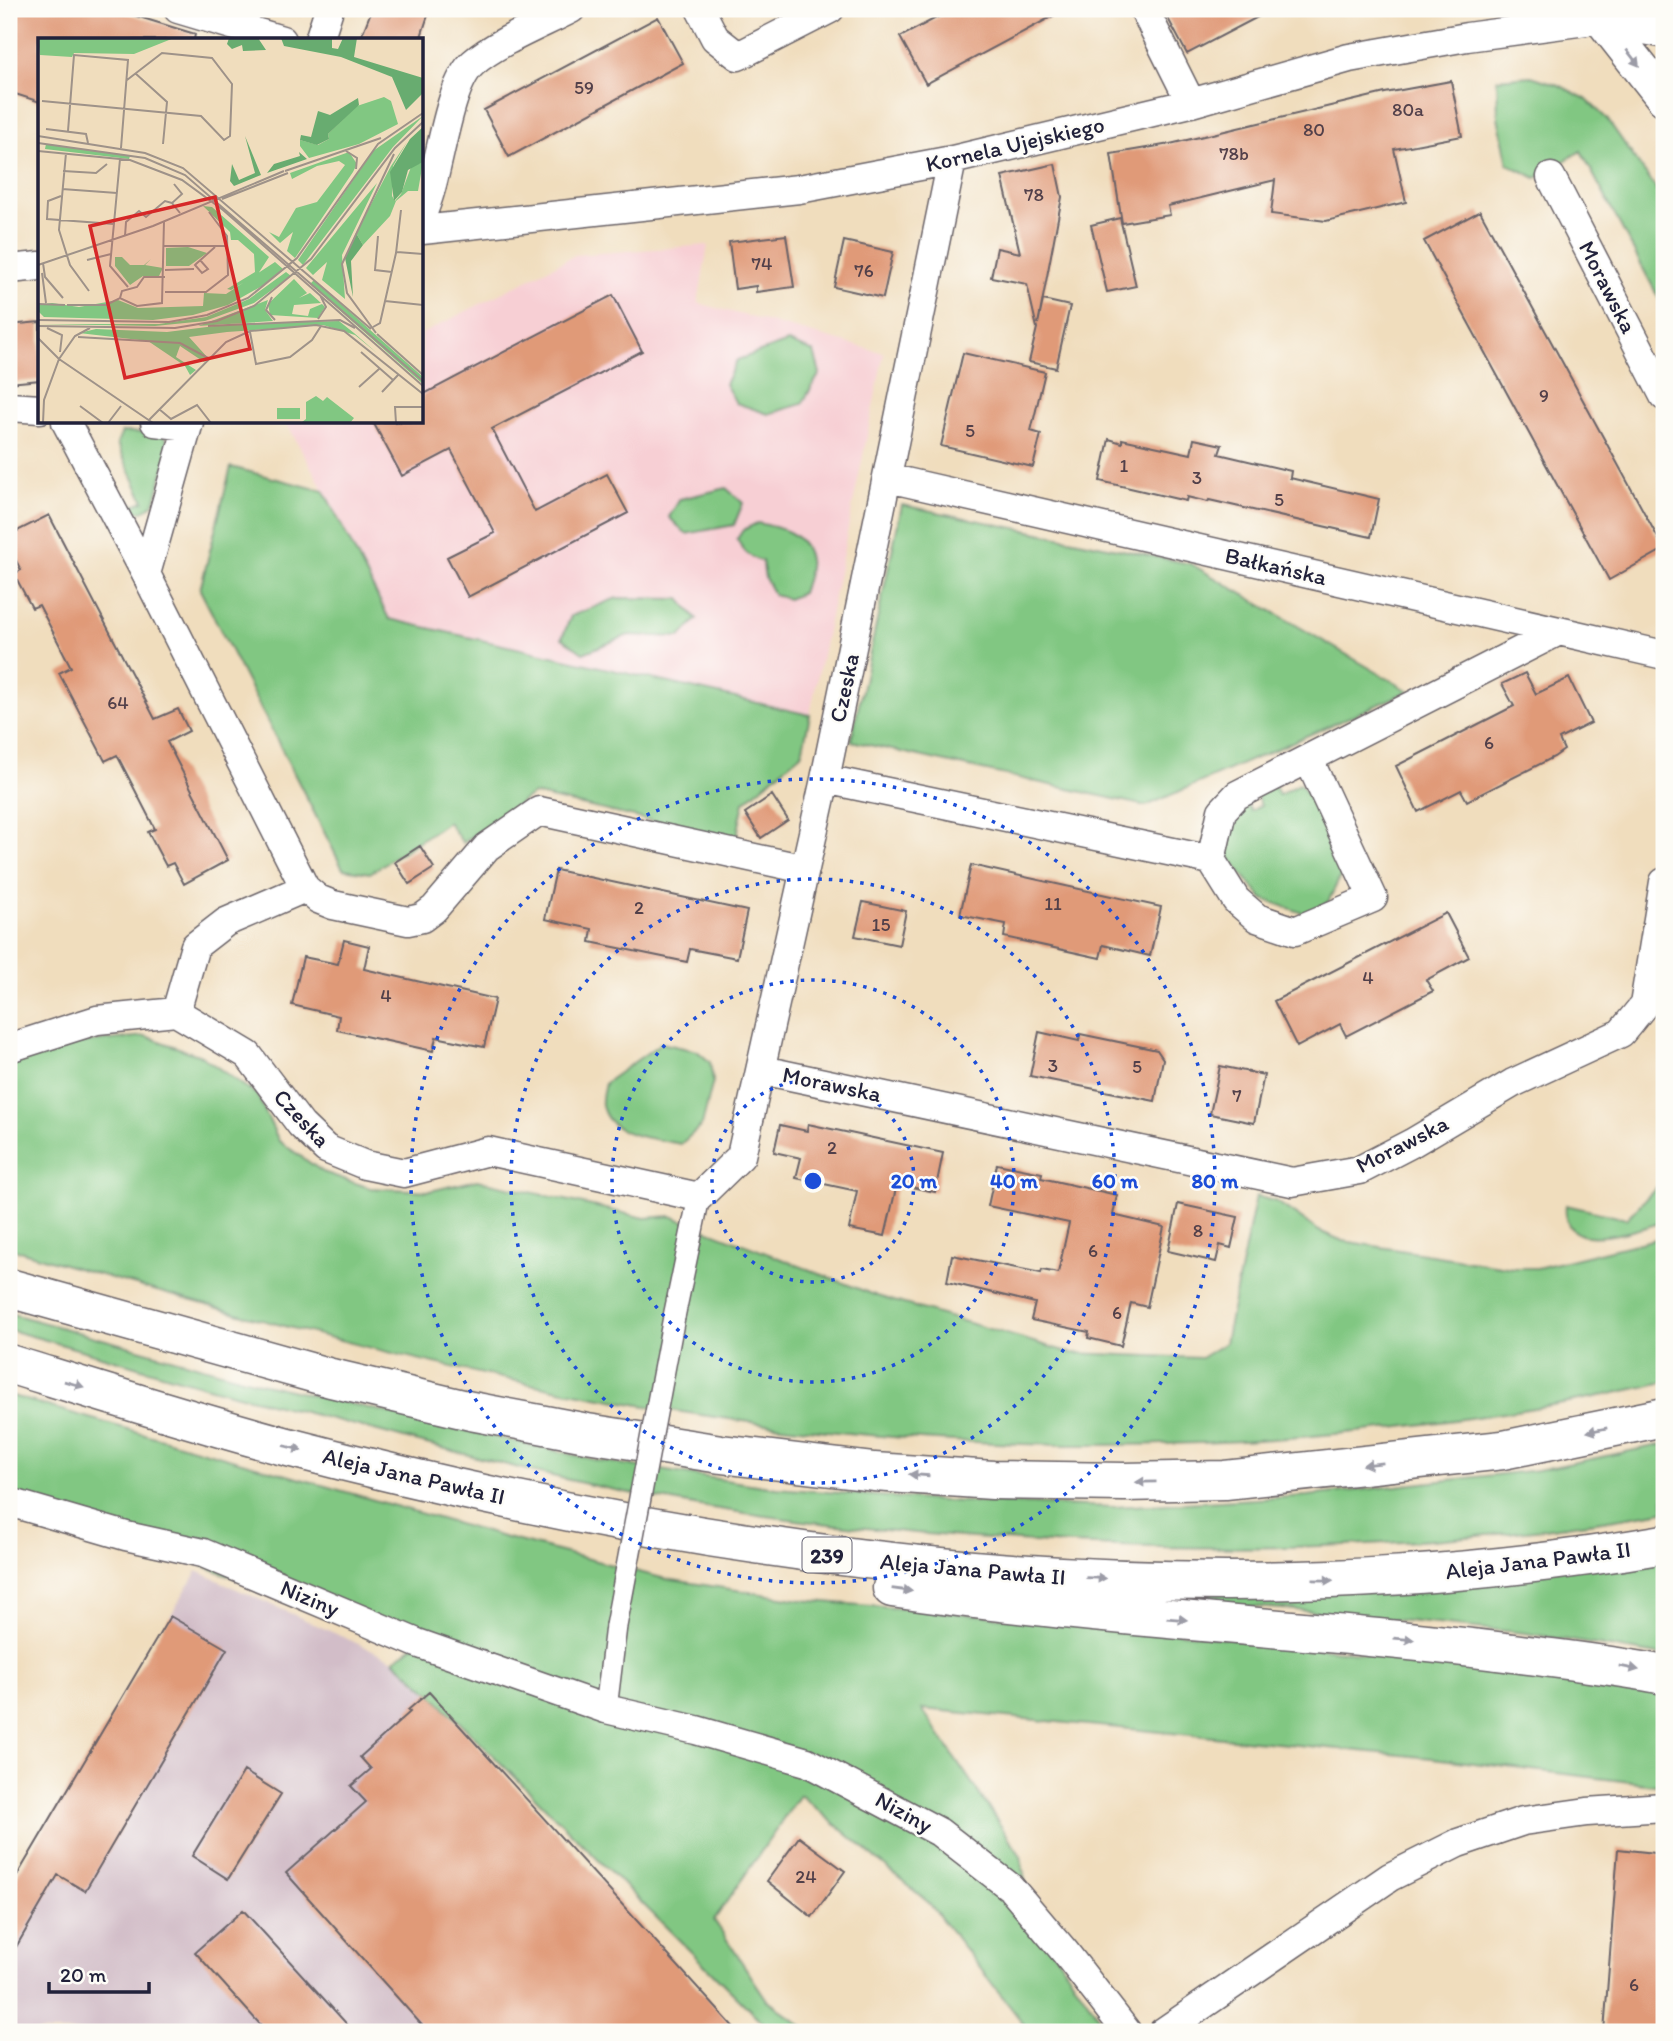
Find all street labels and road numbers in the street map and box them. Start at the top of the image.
street label: Kornela Ujejskiego [923,110,1107,178]
street label: Morawska [1573,236,1643,338]
street label: Bałkańska [1222,541,1330,591]
street label: Czeska [823,651,865,725]
street label: Morawska [780,1060,884,1108]
street label: Czeska [268,1083,336,1153]
street label: Morawska [1351,1109,1453,1179]
street label: Aleja Jana Pawła II [320,1441,508,1511]
street label: Aleja Jana Pawła II [1444,1535,1632,1585]
road number: 239 [802,1538,852,1572]
street label: Aleja Jana Pawła II [879,1547,1067,1591]
street label: Niziny [276,1573,344,1623]
street label: Niziny [870,1785,938,1839]

